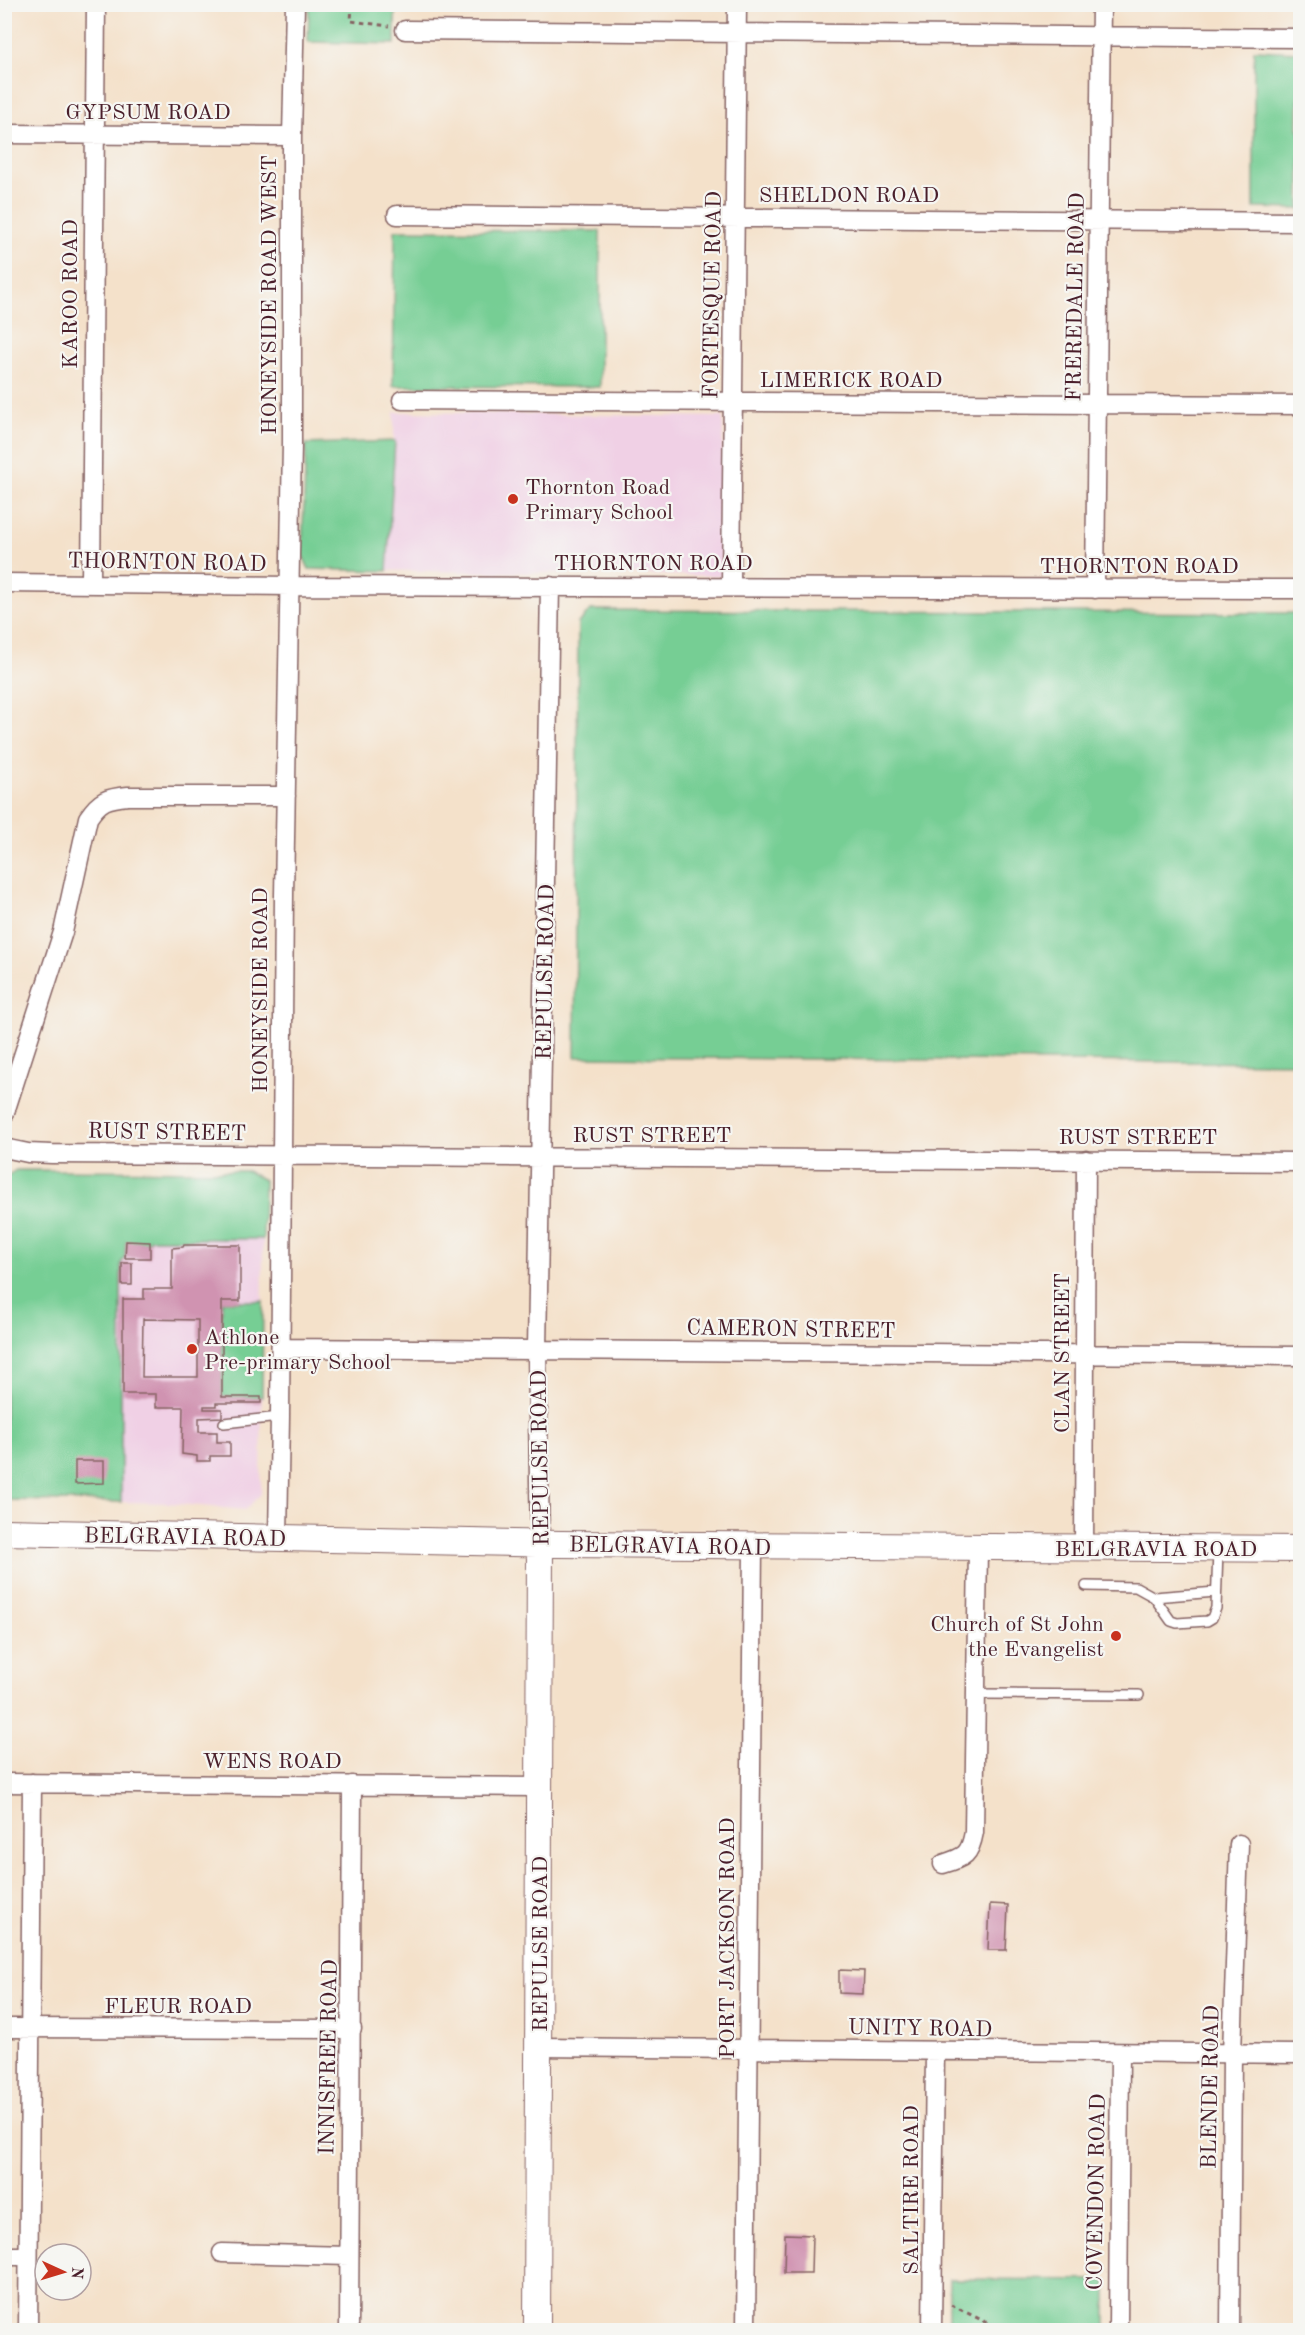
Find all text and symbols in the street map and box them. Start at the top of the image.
street label: GYPSUM ROAD [65,102,231,124]
street label: HONEYSIDE ROAD WEST [259,155,281,435]
street label: SHELDON ROAD [759,185,939,207]
street label: FORTESQUE ROAD [700,191,726,399]
street label: FREREDALE ROAD [1063,192,1089,402]
street label: KAROO ROAD [60,219,82,369]
street label: LIMERICK ROAD [760,370,942,392]
place label: Thornton Road Primary School [525,477,673,524]
marker: Thornton Road Primary School [506,492,520,506]
street label: THORNTON ROAD [67,550,267,576]
street label: THORNTON ROAD [553,553,753,575]
street label: THORNTON ROAD [1039,556,1239,578]
street label: REPULSE ROAD [533,884,559,1060]
street label: HONEYSIDE ROAD [250,887,272,1093]
street label: RUST STREET [87,1121,247,1145]
street label: RUST STREET [573,1125,731,1147]
street label: RUST STREET [1059,1127,1217,1149]
street label: CLAN STREET [1052,1273,1074,1433]
street label: CAMERON STREET [686,1317,896,1343]
place label: Athlone Pre-primary School [204,1327,391,1374]
marker: Athlone Pre-primary School [185,1342,199,1356]
street label: REPULSE ROAD [528,1370,554,1546]
street label: BELGRAVIA ROAD [84,1525,286,1551]
street label: BELGRAVIA ROAD [569,1534,771,1560]
street label: BELGRAVIA ROAD [1055,1539,1257,1561]
place label: Church of St John the Evangelist [930,1614,1104,1661]
marker: Church of St John the Evangelist [1109,1629,1123,1643]
street label: WENS ROAD [202,1751,342,1773]
street label: PORT JACKSON ROAD [717,1817,739,2059]
street label: REPULSE ROAD [530,1856,552,2032]
street label: INNISFREE ROAD [316,1959,342,2155]
street label: FLEUR ROAD [104,1996,252,2018]
street label: BLENDE ROAD [1199,2005,1223,2169]
street label: UNITY ROAD [848,2017,992,2041]
street label: COVENDON ROAD [1084,2093,1110,2291]
street label: SALTIRE ROAD [901,2105,923,2275]
north arrow [33,2242,93,2302]
text: N [68,2266,84,2280]

